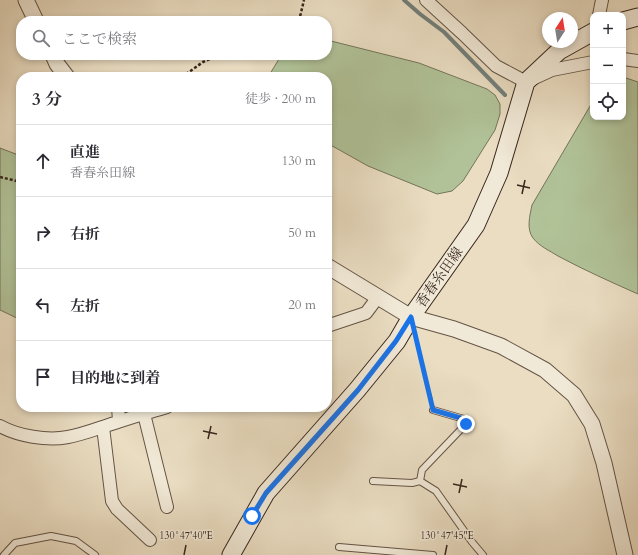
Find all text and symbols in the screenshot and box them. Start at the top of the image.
north arrow [542,12,578,48]
map controls [590,12,626,120]
button: + [590,12,626,48]
search box [16,16,332,60]
icon: search [30,27,52,49]
text: ここで検索 [62,29,137,49]
button: − [590,48,626,84]
button: locate [590,84,626,120]
text: 3 分 [32,88,62,111]
text: 徒歩 · 200 m [245,90,316,108]
text: 直進 [70,142,100,162]
icon: ahead [32,150,54,172]
text: 130 m [282,152,316,170]
text: 香春糸田線 [70,164,135,182]
icon: right [32,222,54,244]
text: 右折 [70,224,100,244]
text: 50 m [288,224,316,242]
street label: 香春糸田線 [412,243,467,311]
icon: left [32,294,54,316]
text: 左折 [70,296,100,316]
text: 20 m [288,296,316,314]
icon: arrive [32,366,54,388]
text: 目的地に到着 [70,368,160,388]
route end [457,415,475,433]
route start [243,507,261,525]
text: 130°47'40"E [159,529,213,543]
text: 130°47'45"E [420,529,474,543]

